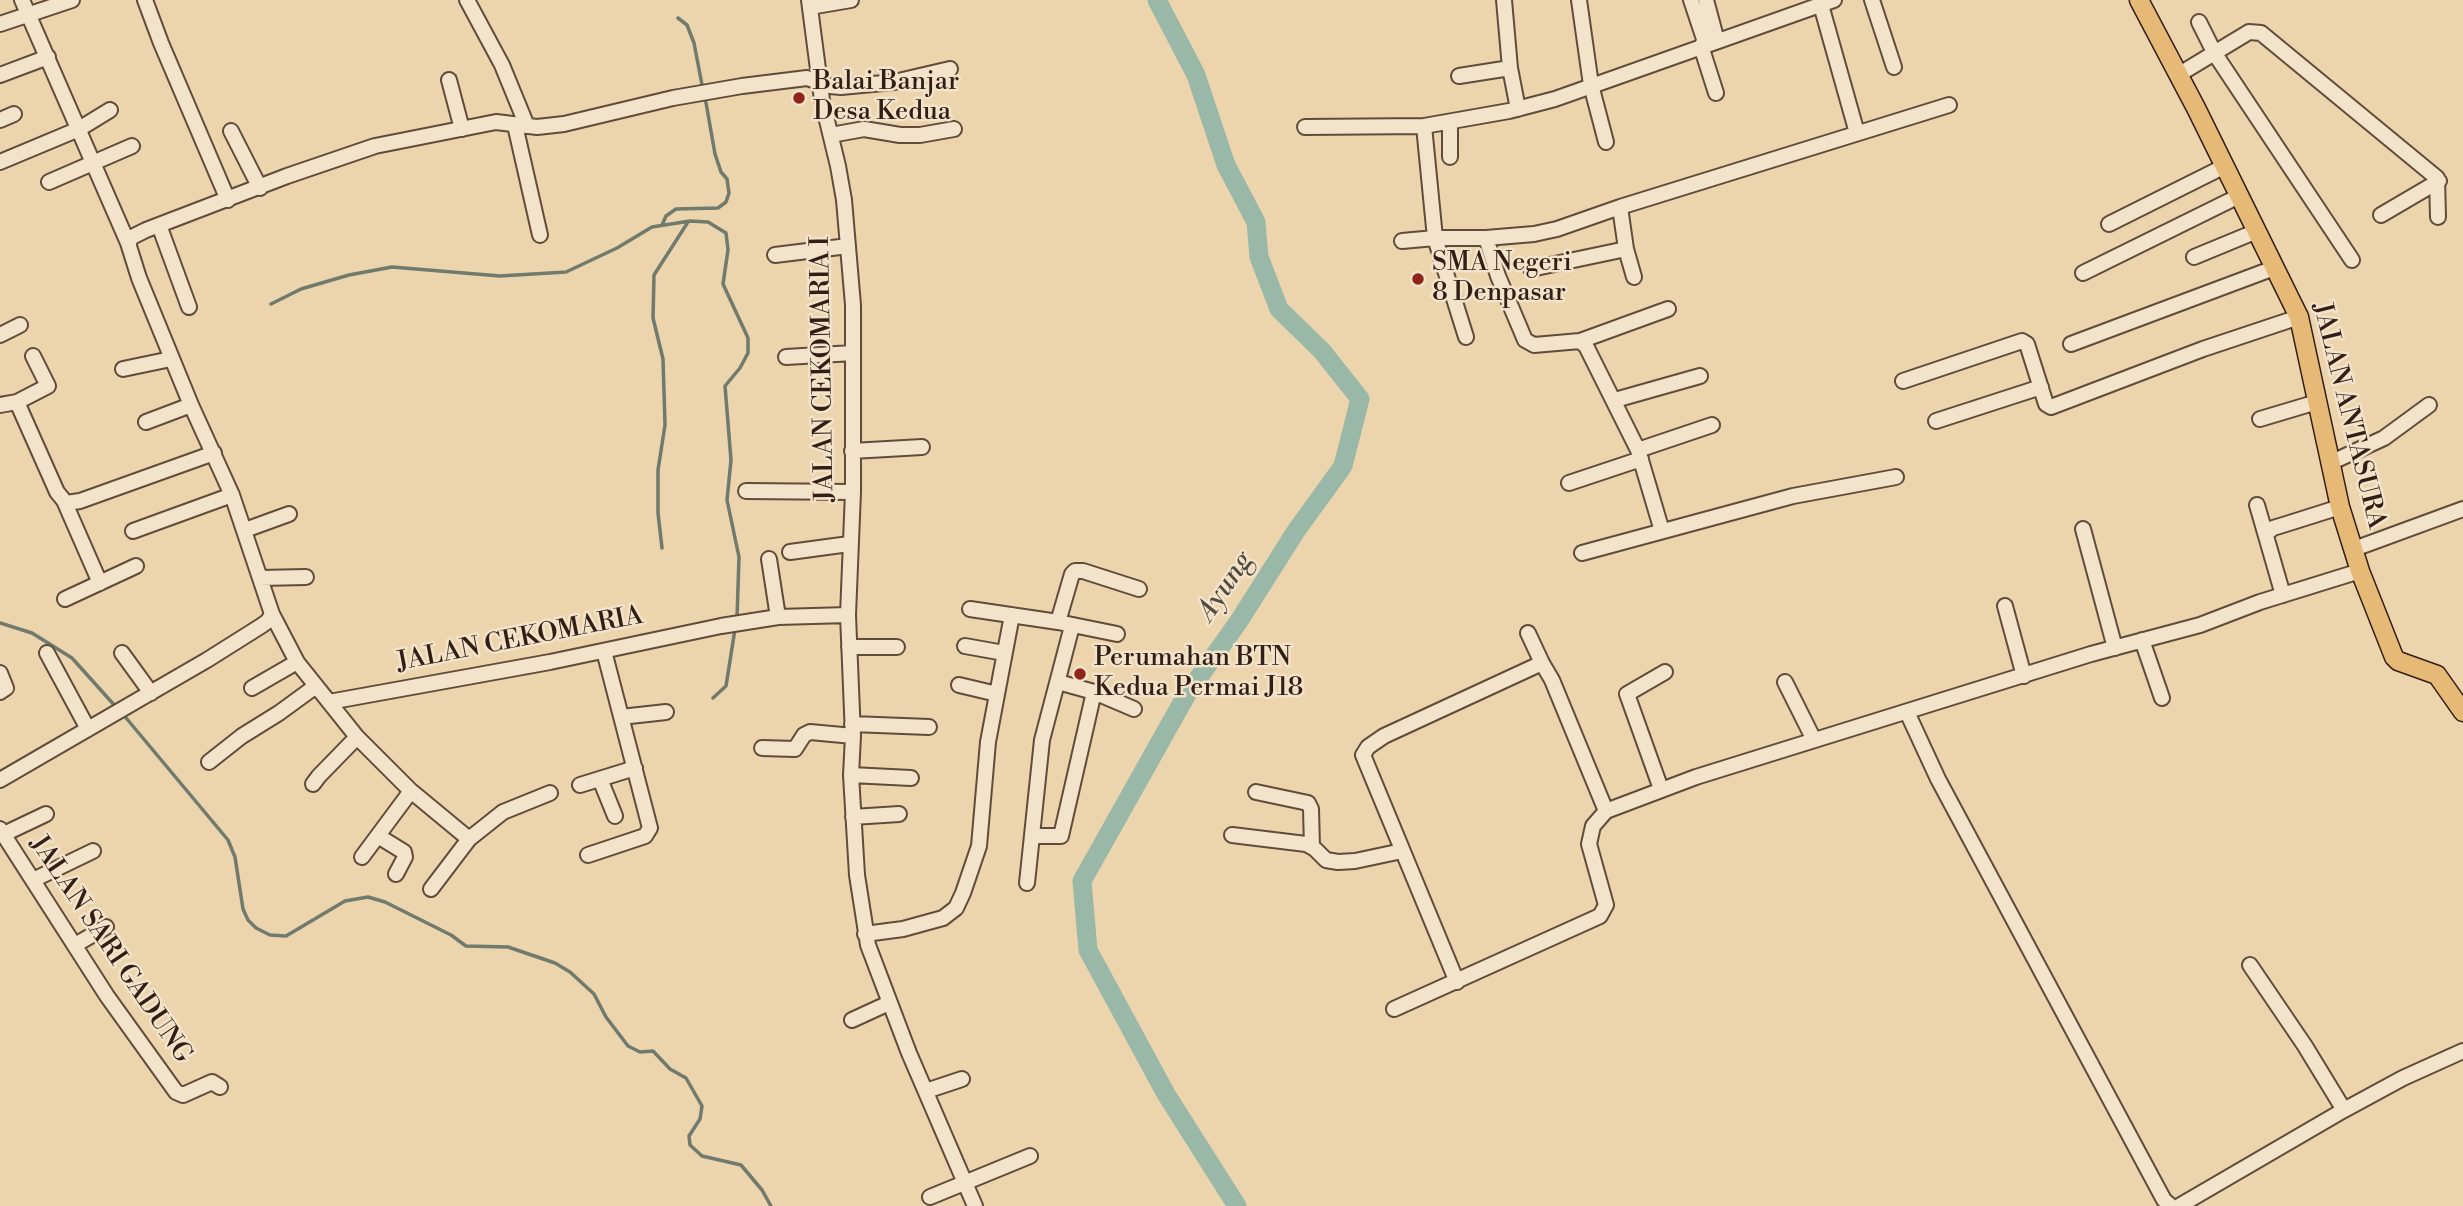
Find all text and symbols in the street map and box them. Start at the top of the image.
place label: Balai Banjar Desa Kedua [813,67,959,128]
marker: Balai Banjar Desa Kedua [791,90,807,106]
street label: JALAN CEKOMARIA I [806,236,842,502]
place label: SMA Negeri 8 Denpasar [1432,248,1572,310]
marker: SMA Negeri 8 Denpasar [1410,271,1426,287]
street label: JALAN ANTASURA [2305,300,2391,532]
water label: Ayung [1191,546,1261,628]
street label: JALAN CEKOMARIA [394,601,646,679]
place label: Perumahan BTN Kedua Permai J18 [1094,643,1304,704]
marker: Perumahan BTN Kedua Permai J18 [1072,666,1088,682]
street label: JALAN SARI GADUNG [22,830,198,1070]

